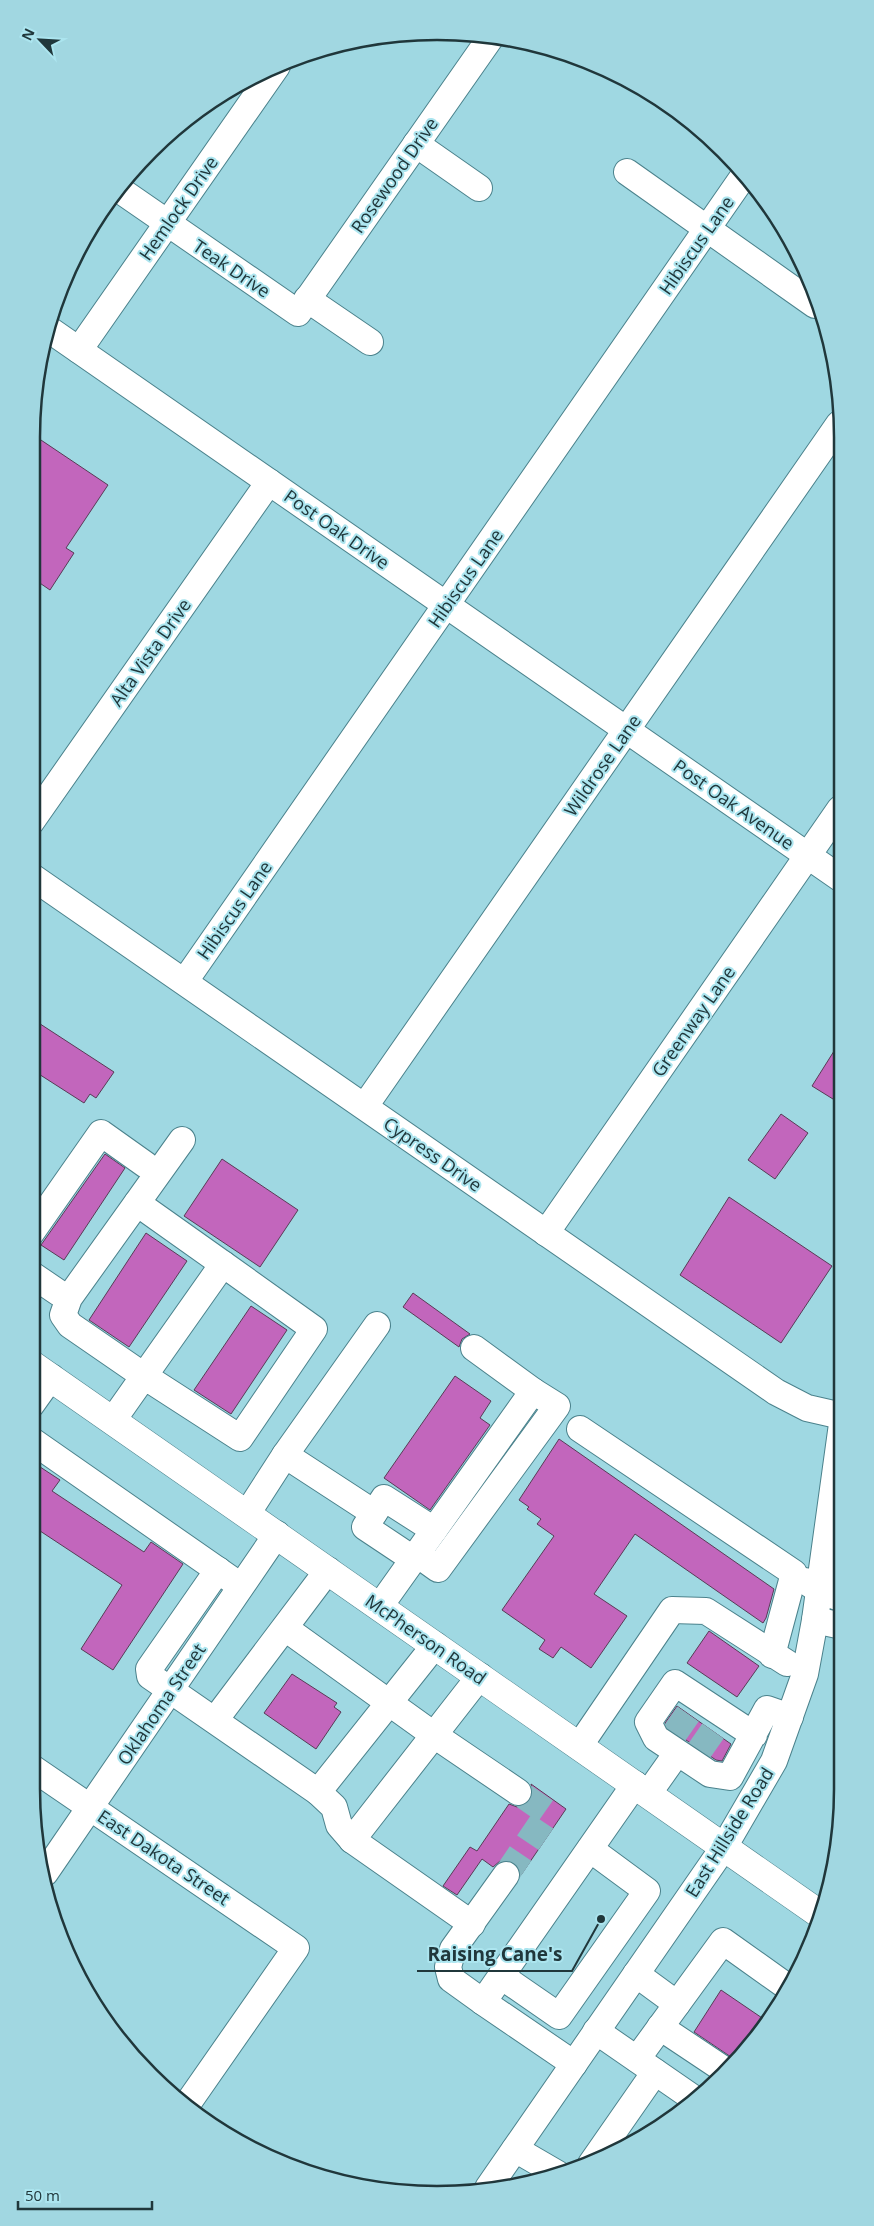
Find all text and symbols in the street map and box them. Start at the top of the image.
north arrow [15,15,65,65]
text: N [17,25,39,43]
street label: Rosewood Drive [345,112,443,238]
street label: Hemlock Drive [133,151,223,265]
street label: Hibiscus Lane [653,191,739,299]
street label: Teak Drive [189,233,275,303]
street label: Post Oak Drive [280,484,394,574]
street label: Hibiscus Lane [422,524,508,632]
street label: Alta Vista Drive [104,593,196,711]
street label: Wildrose Lane [558,709,646,821]
street label: Post Oak Avenue [669,753,799,855]
street label: Hibiscus Lane [191,856,277,964]
street label: Greenway Lane [646,961,740,1081]
street label: Cypress Drive [379,1111,487,1197]
street label: McPherson Road [361,1588,491,1690]
street label: Oklahoma Street [111,1639,211,1769]
street label: East Hillside Road [679,1763,779,1901]
street label: East Dakota Street [93,1804,235,1910]
callout: Raising Cane's [417,1937,572,1971]
text: Raising Cane's [427,1941,563,1967]
scale bar [18,2178,151,2210]
text: 50 m [25,2185,60,2205]

